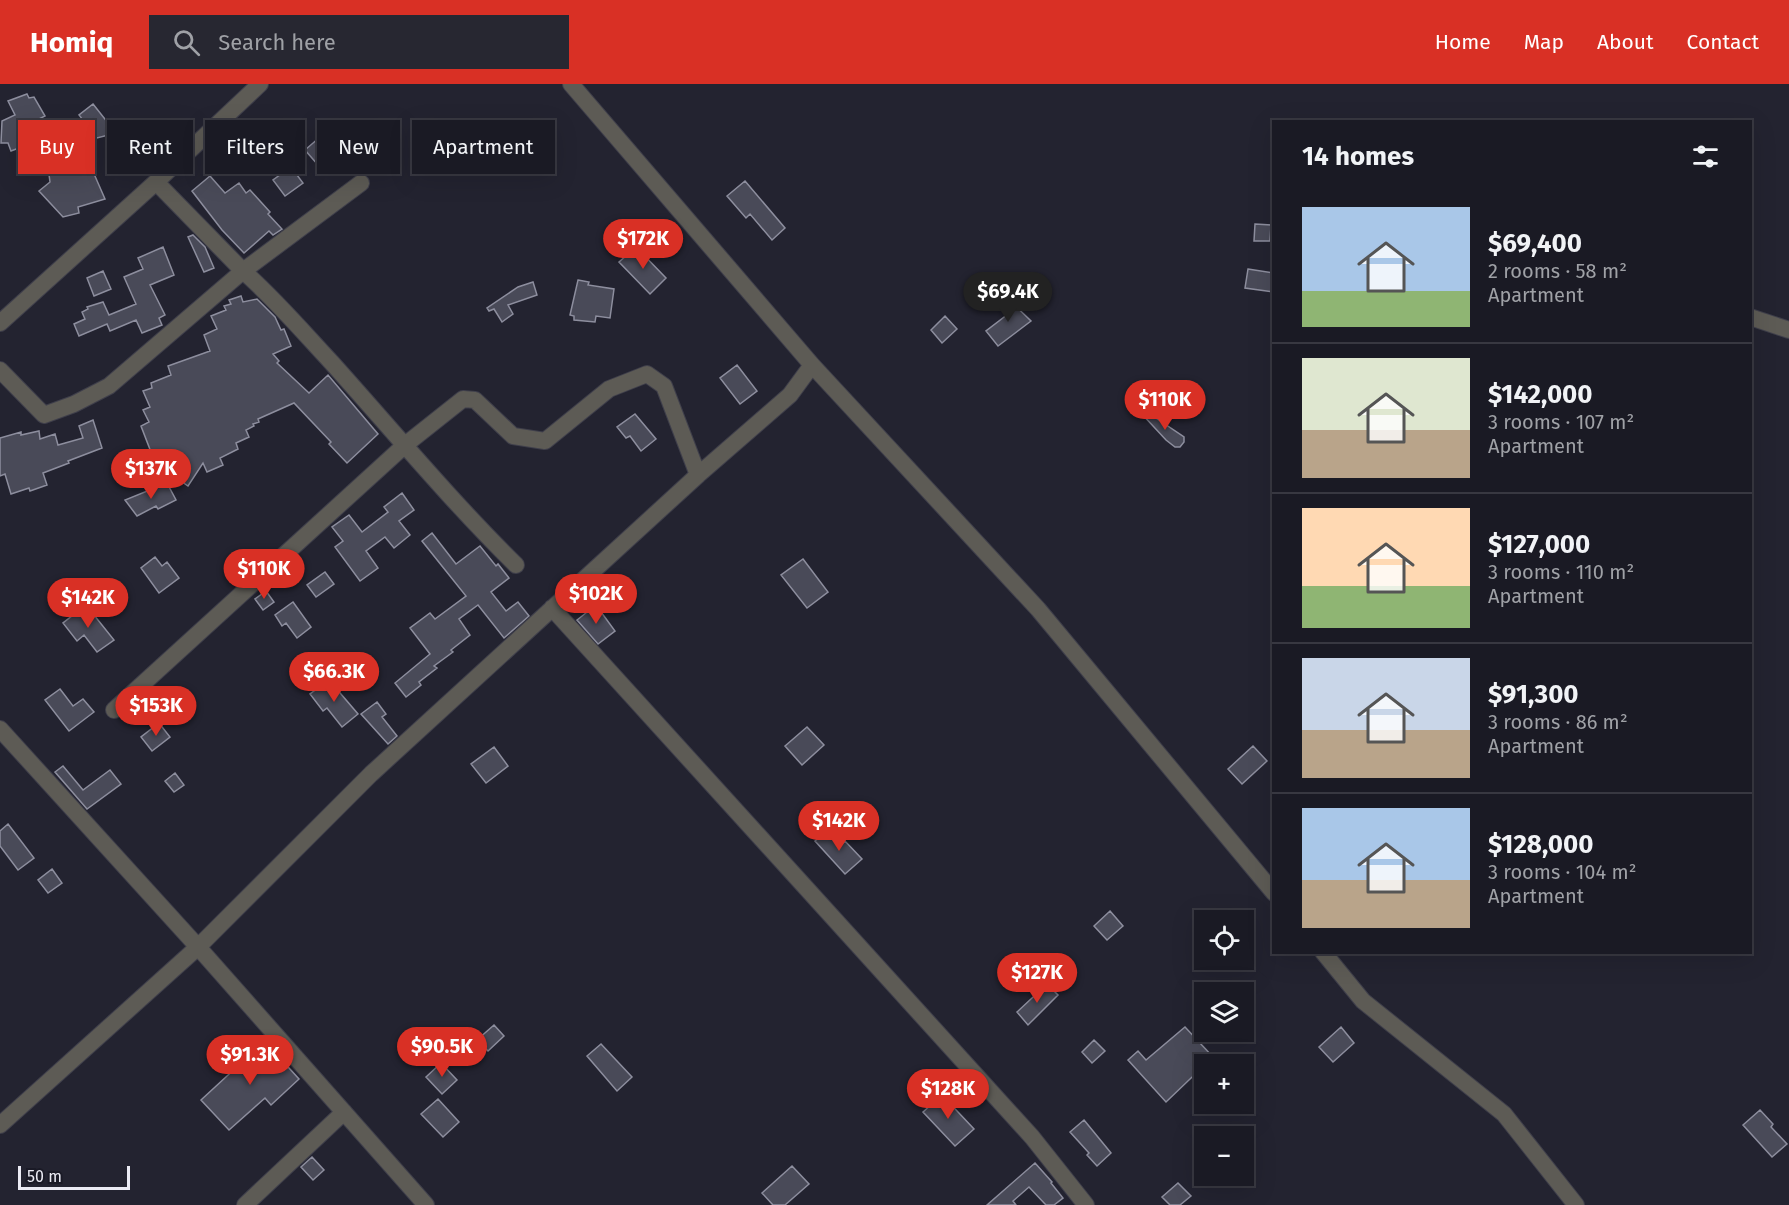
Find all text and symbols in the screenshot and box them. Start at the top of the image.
search box [149,15,569,69]
text: Homiq [30,26,113,59]
icon: search [170,26,203,59]
text: Search here [218,29,336,56]
text: Home [1435,29,1491,55]
text: Map [1524,29,1564,55]
text: About [1597,29,1654,55]
text: Contact [1687,29,1759,55]
chip: Buy [18,120,95,174]
chip: Rent [107,120,193,174]
chip: Filters [205,120,305,174]
chip: New [317,120,400,174]
chip: Apartment [412,120,555,174]
icon: filters [1689,140,1722,173]
text: 14 homes [1302,141,1414,172]
pin: $172K [601,219,685,270]
text: $172K [617,226,669,250]
text: $69,400 [1488,228,1582,259]
icon: home [1350,231,1422,303]
text: 2 rooms · 58 m² [1488,259,1627,283]
pin: $69.4K [959,272,1057,323]
text: $69.4K [977,279,1039,303]
text: Apartment [1488,283,1584,307]
text: $142,000 [1488,379,1593,410]
pin: $110K [1123,380,1207,431]
icon: home [1350,382,1422,454]
text: $110K [1139,387,1191,411]
text: 3 rooms · 107 m² [1488,410,1634,434]
text: Apartment [1488,434,1584,458]
pin: $137K [109,449,193,500]
text: $137K [125,456,177,480]
text: $127,000 [1488,529,1590,560]
icon: home [1350,532,1422,604]
pin: $110K [222,549,306,600]
text: $110K [238,556,290,580]
text: 3 rooms · 110 m² [1488,560,1634,584]
pin: $102K [554,574,638,625]
pin: $142K [46,578,130,629]
text: $102K [569,581,623,605]
text: Apartment [1488,584,1584,608]
text: $142K [61,585,115,609]
pin: $66.3K [285,652,383,703]
text: $66.3K [303,659,365,683]
text: $91,300 [1488,679,1579,710]
icon: home [1350,682,1422,754]
pin: $153K [114,686,198,737]
text: $153K [129,693,183,717]
text: 3 rooms · 86 m² [1488,710,1628,734]
text: Apartment [1488,734,1584,758]
pin: $142K [797,801,881,852]
text: $142K [812,808,866,832]
text: $128,000 [1488,829,1593,860]
icon: home [1350,832,1422,904]
text: 3 rooms · 104 m² [1488,860,1636,884]
text: Apartment [1488,884,1584,908]
map controls [1194,910,1254,1186]
button: locate [1194,910,1254,970]
pin: $127K [995,953,1079,1004]
text: $127K [1011,960,1063,984]
button: layers [1194,982,1254,1042]
pin: $90.5K [393,1027,491,1078]
text: $90.5K [411,1034,473,1058]
pin: $91.3K [201,1035,299,1086]
text: $91.3K [221,1042,279,1066]
button: + [1194,1054,1254,1114]
pin: $128K [906,1069,990,1120]
text: $128K [921,1076,975,1100]
button: − [1194,1126,1254,1186]
scale bar [18,1163,130,1190]
text: 50 m [27,1167,62,1186]

